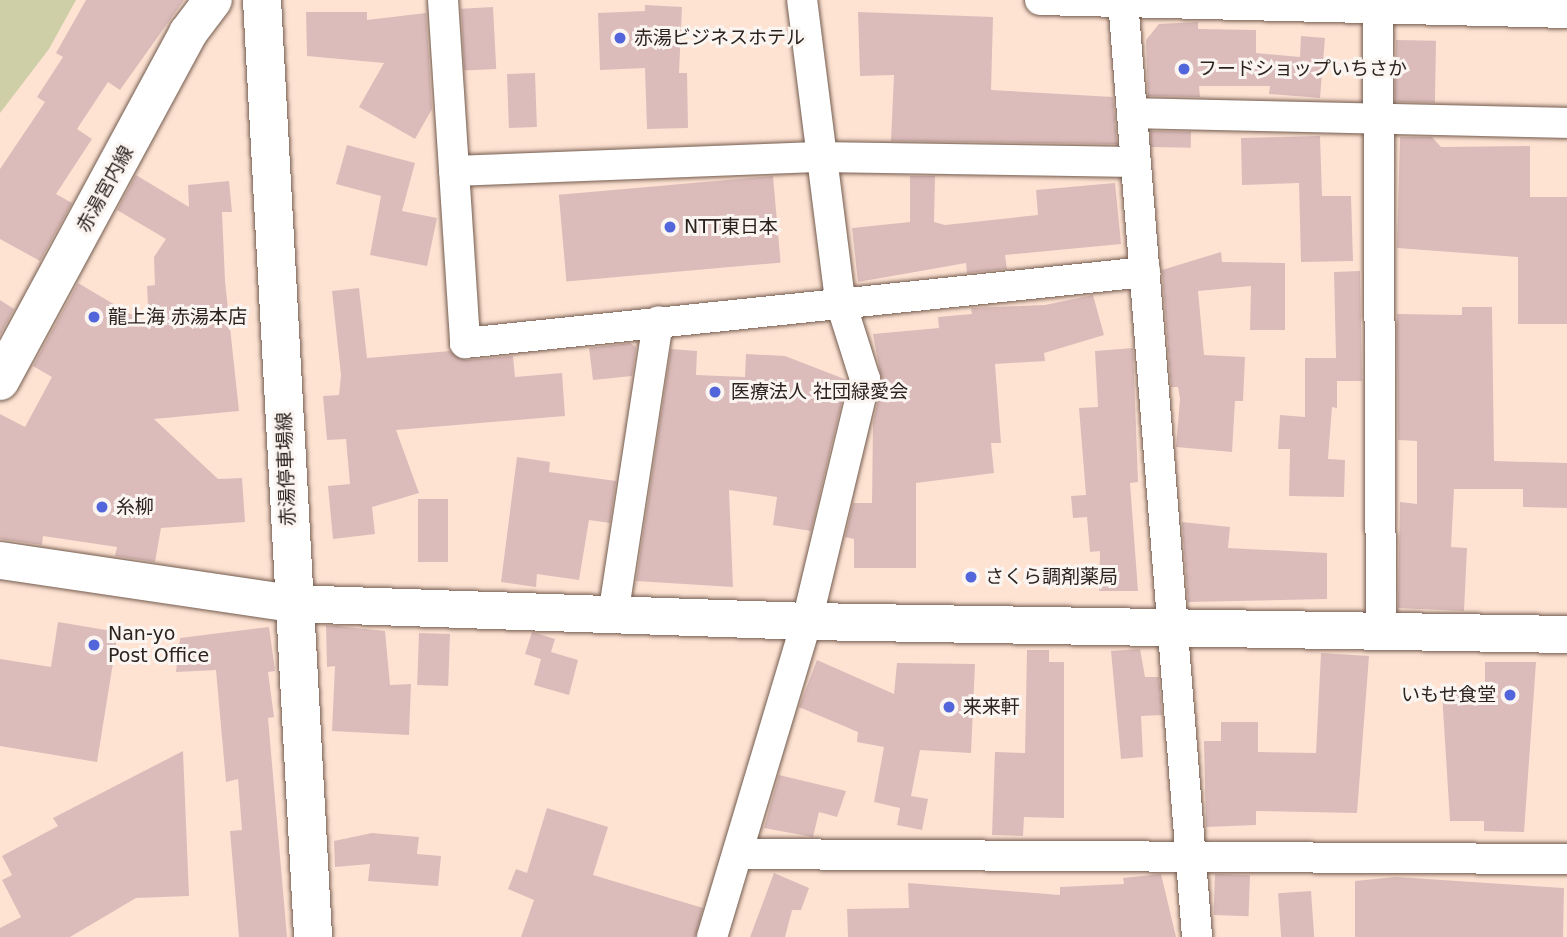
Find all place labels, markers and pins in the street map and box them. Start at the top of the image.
place label: 赤湯ビジネスホテル [634,27,805,49]
marker: 赤湯ビジネスホテル [612,30,628,46]
place label: フードショップいちさか [1198,58,1407,80]
marker: フードショップいちさか [1176,61,1192,77]
place label: NTT東日本 [684,216,778,238]
marker: NTT東日本 [662,219,678,235]
place label: 龍上海 赤湯本店 [108,306,247,328]
marker: 龍上海 赤湯本店 [86,309,102,325]
place label: 医療法人 社団緑愛会 [731,381,908,403]
marker: 医療法人 社団緑愛会 [705,382,725,402]
place label: 糸柳 [116,496,154,518]
marker: 糸柳 [94,499,110,515]
place label: さくら調剤薬局 [985,566,1118,588]
marker: さくら調剤薬局 [963,569,979,585]
place label: Nan-yo Post Office [108,623,209,667]
marker: Nan-yo Post Office [86,637,102,653]
place label: いもせ食堂 [1401,684,1496,706]
marker: いもせ食堂 [1502,687,1518,703]
place label: 来来軒 [963,696,1020,718]
marker: 来来軒 [941,699,957,715]

